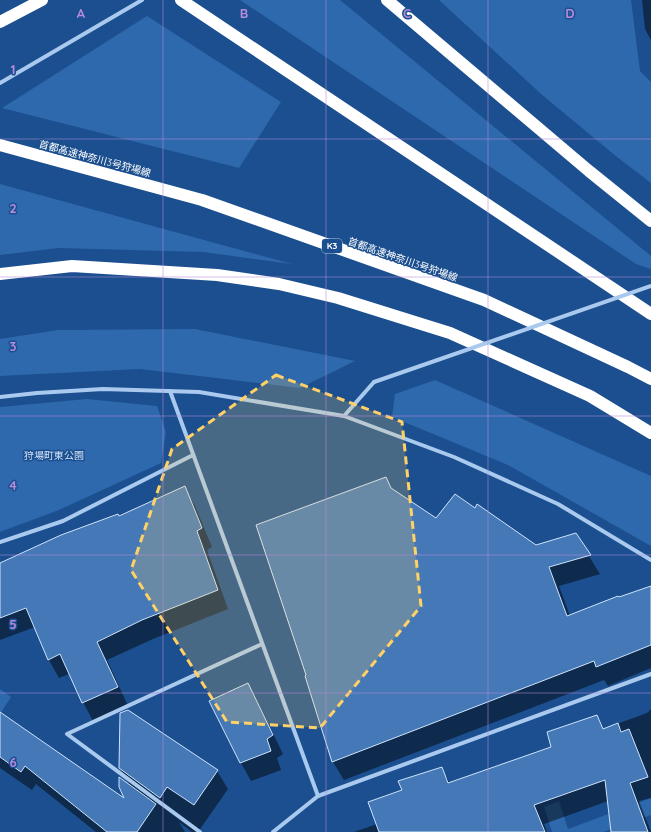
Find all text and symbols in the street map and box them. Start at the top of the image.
text: A [77,5,86,21]
text: B [240,5,248,21]
text: C [403,5,411,21]
text: D [565,5,575,21]
text: 1 [10,61,16,77]
street label: 首都高速神奈川3号狩場線 [38,137,152,180]
text: 2 [9,200,17,216]
street label: 首都高速神奈川3号狩場線 [346,235,459,284]
road number: K3 [322,239,342,253]
text: 3 [10,338,17,354]
park label: 狩場町東公園 [24,449,84,462]
text: 4 [9,477,17,493]
text: 5 [9,616,17,632]
text: 6 [9,754,17,770]

